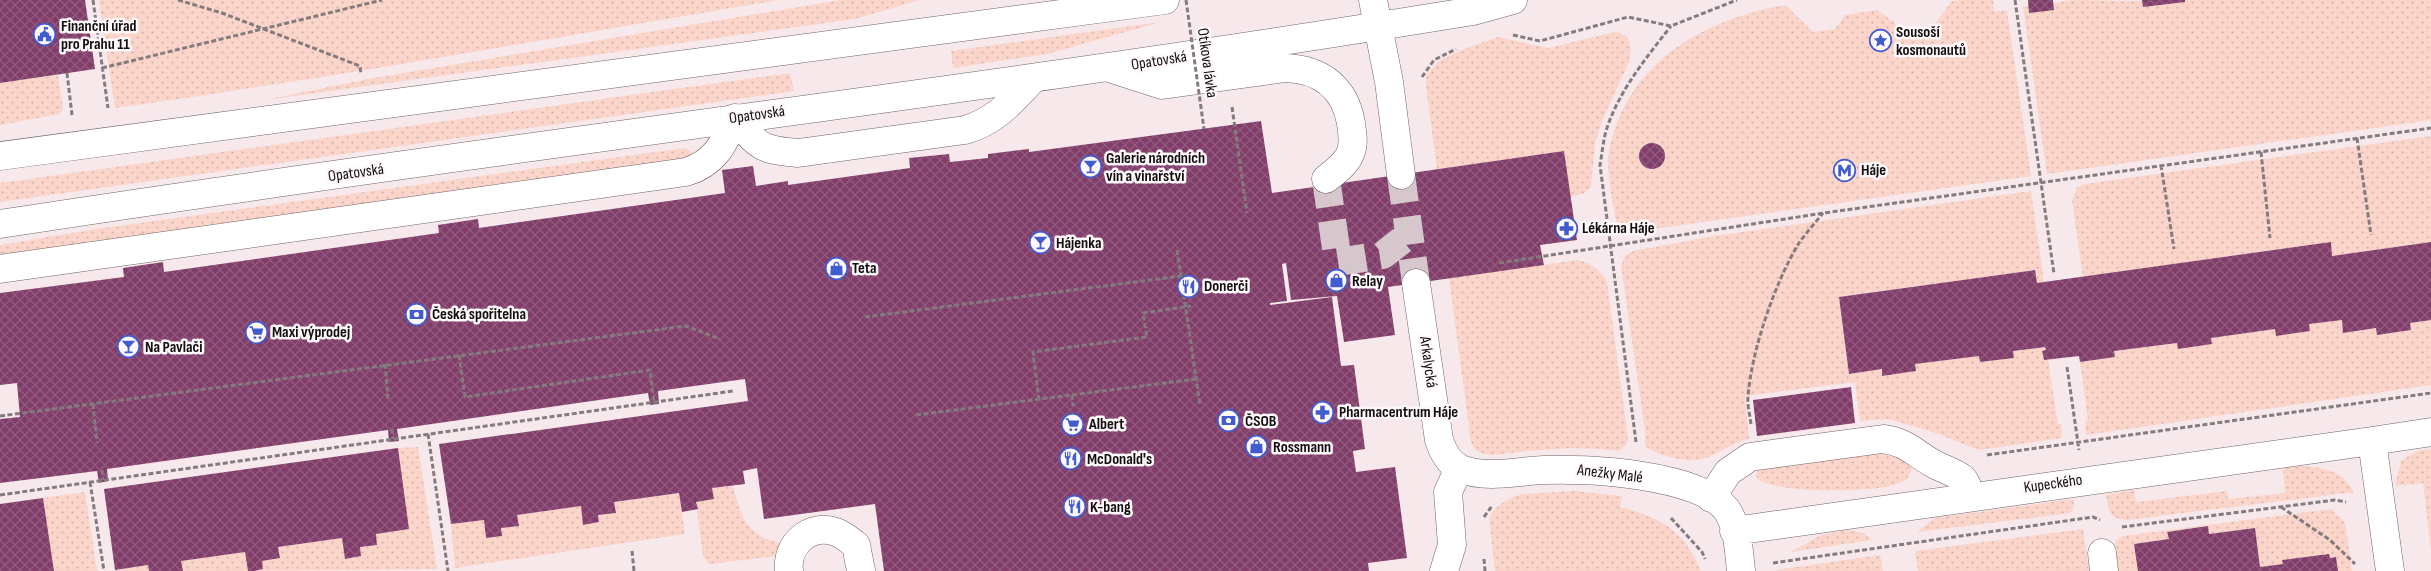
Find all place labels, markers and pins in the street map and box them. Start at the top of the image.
place label: Finanční úřad pro Prahu 11 [61,17,137,54]
public building icon: Finanční úřad pro Prahu 11 [33,23,57,47]
place label: Sousoší kosmonautů [1896,23,1966,60]
place icon: Sousoší kosmonautů [1868,29,1892,53]
place label: Galerie národních vín a vinařství [1106,149,1205,186]
bar icon: Galerie národních vín a vinařství [1078,155,1102,179]
metro station icon: Háje [1833,158,1857,182]
place label: Háje [1861,161,1886,180]
pharmacy icon: Lékárna Háje [1554,216,1578,240]
place label: Lékárna Háje [1582,219,1655,238]
bar icon: Hájenka [1028,231,1052,255]
place label: Hájenka [1056,234,1101,253]
shop icon: Teta [824,256,848,280]
place label: Teta [852,259,877,278]
shop icon: Relay [1324,269,1348,293]
place label: Relay [1352,272,1383,291]
restaurant icon: Donerči [1176,274,1200,298]
place label: Donerči [1204,277,1248,296]
bank icon: Česká spořitelna [404,302,428,326]
place label: Česká spořitelna [432,305,526,324]
supermarket icon: Maxi výprodej [244,320,268,344]
place label: Maxi výprodej [272,323,350,342]
bar icon: Na Pavlači [117,335,141,359]
place label: Na Pavlači [145,338,203,357]
pharmacy icon: Pharmacentrum Háje [1311,400,1335,424]
place label: Pharmacentrum Háje [1339,403,1458,422]
bank icon: ČSOB [1217,409,1241,433]
supermarket icon: Albert [1061,412,1085,436]
place label: ČSOB [1245,412,1277,431]
place label: Albert [1088,415,1124,434]
shop icon: Rossmann [1245,435,1269,459]
place label: Rossmann [1273,438,1331,457]
restaurant icon: McDonald's [1059,447,1083,471]
place label: McDonald's [1087,450,1152,469]
restaurant icon: K-bang [1062,495,1086,519]
place label: K-bang [1090,498,1131,517]

